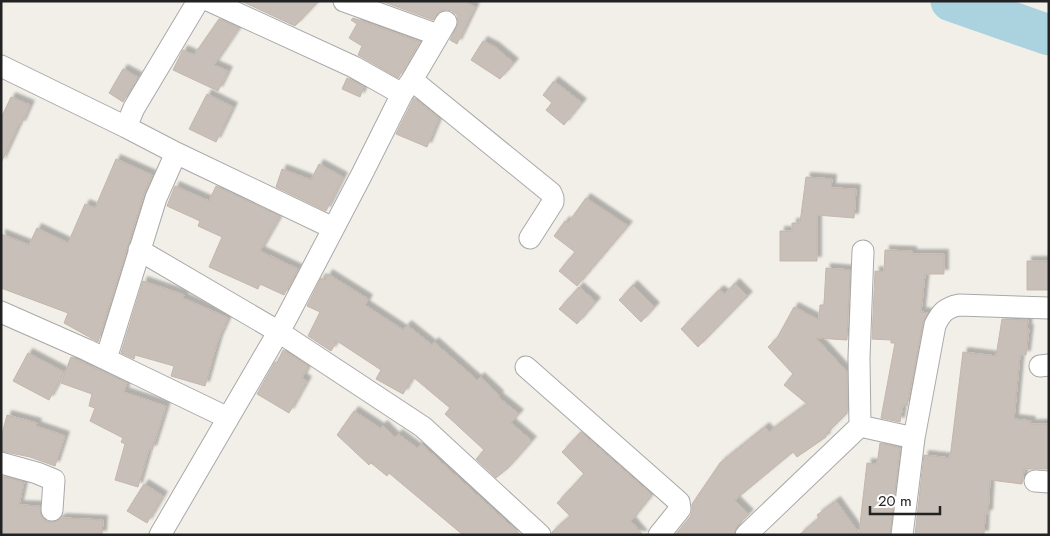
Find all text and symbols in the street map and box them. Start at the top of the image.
scale bar [870,484,940,516]
text: 20 m [878,490,912,512]

